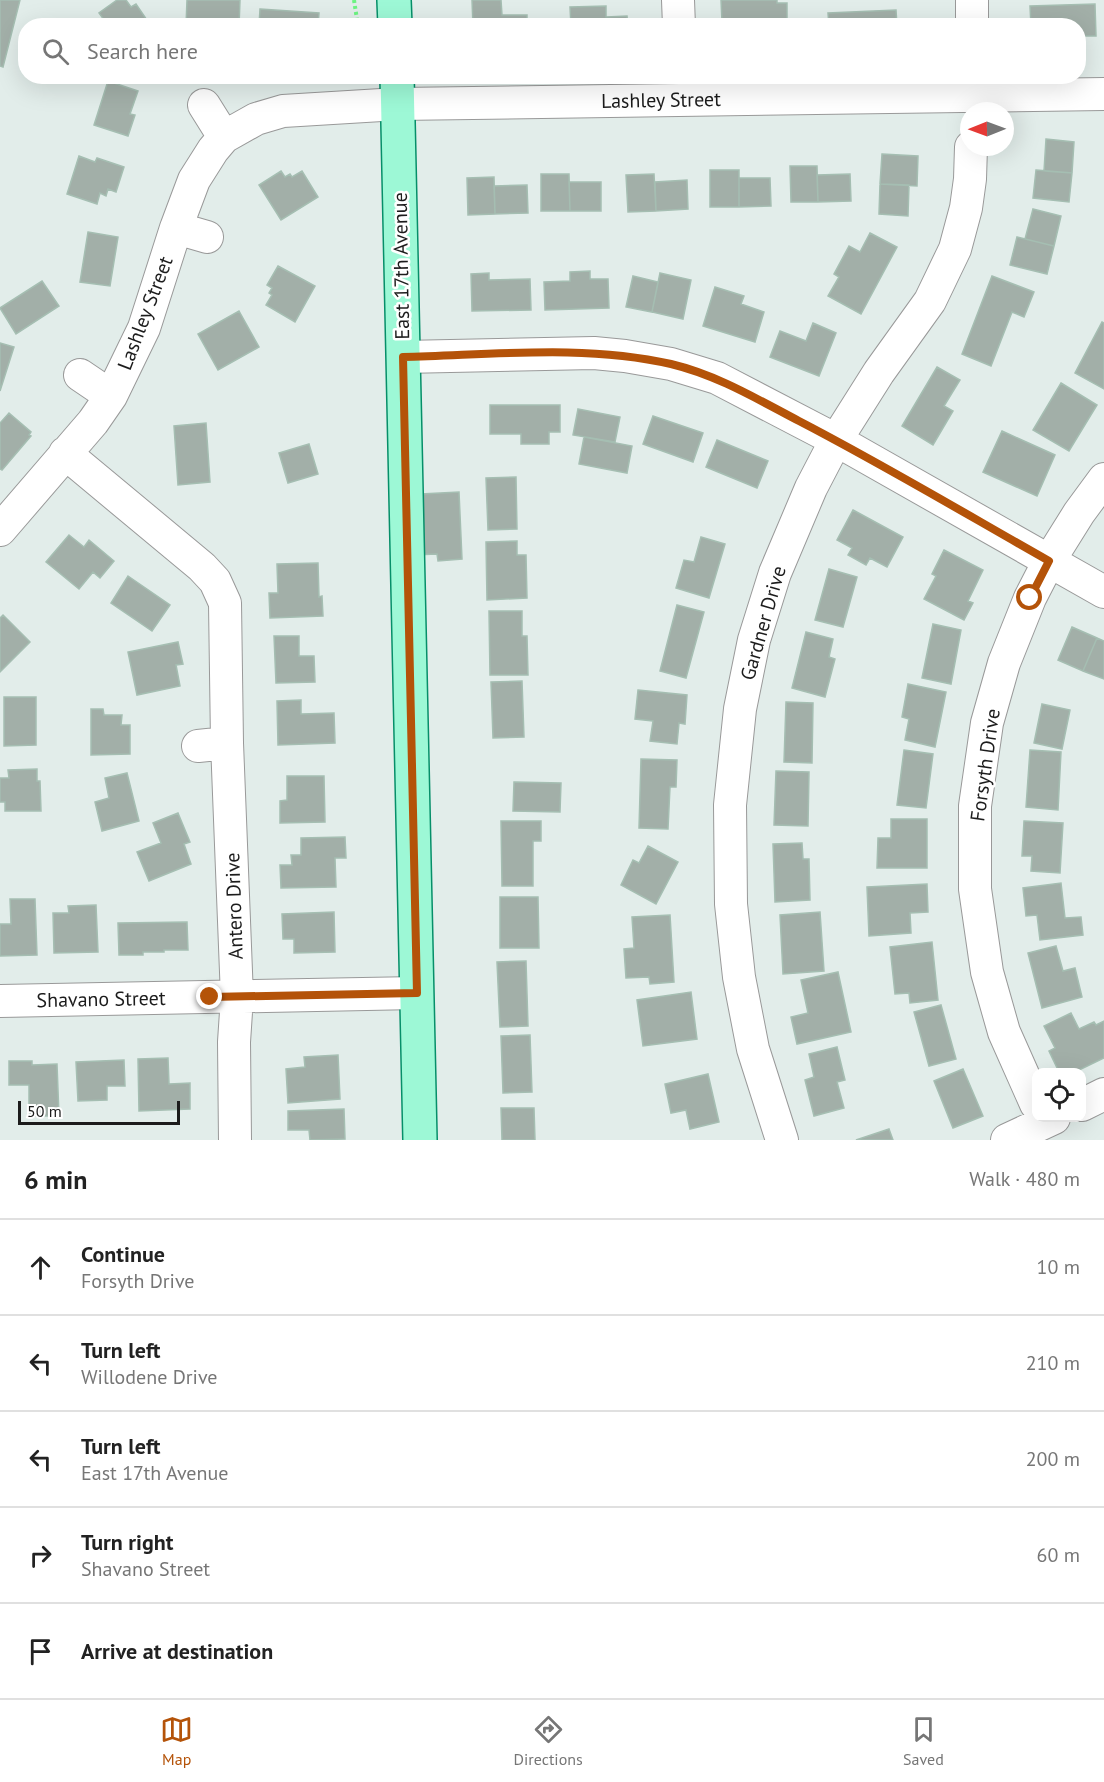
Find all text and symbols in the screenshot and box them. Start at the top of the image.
search box [18,18,1086,84]
icon: search [39,35,72,68]
text: Search here [87,37,198,65]
street label: Lashley Street [601,86,721,114]
north arrow [960,102,1014,156]
street label: East 17th Avenue [387,192,415,340]
street label: Lashley Street [111,252,179,374]
street label: Gardner Drive [734,563,792,683]
route start [1016,584,1042,610]
street label: Forsyth Drive [964,707,1006,823]
street label: Antero Drive [219,852,249,960]
route end [196,983,222,1009]
street label: Shavano Street [36,985,166,1013]
map controls [1032,1068,1086,1122]
button: locate [1032,1068,1086,1122]
scale bar [18,1098,180,1126]
text: 50 m [27,1101,62,1121]
text: 6 min [24,1163,87,1196]
text: Walk · 480 m [969,1166,1080,1192]
text: Continue [81,1240,165,1268]
icon: ahead [24,1251,57,1284]
text: 10 m [1037,1254,1080,1280]
text: Forsyth Drive [81,1268,194,1294]
text: Turn left [81,1336,161,1364]
icon: left [24,1347,57,1380]
text: 210 m [1026,1350,1080,1376]
text: Willodene Drive [81,1364,218,1390]
text: Turn left [81,1432,161,1460]
icon: left [24,1443,57,1476]
text: 200 m [1026,1446,1080,1472]
text: East 17th Avenue [81,1460,228,1486]
text: Turn right [81,1528,173,1556]
icon: right [24,1539,57,1572]
text: 60 m [1037,1542,1080,1568]
text: Shavano Street [81,1556,210,1582]
icon: arrive [24,1635,57,1668]
text: Arrive at destination [81,1637,273,1665]
tab: Map [160,1713,193,1769]
tab: Directions [514,1713,583,1769]
tab: Saved [903,1713,944,1769]

